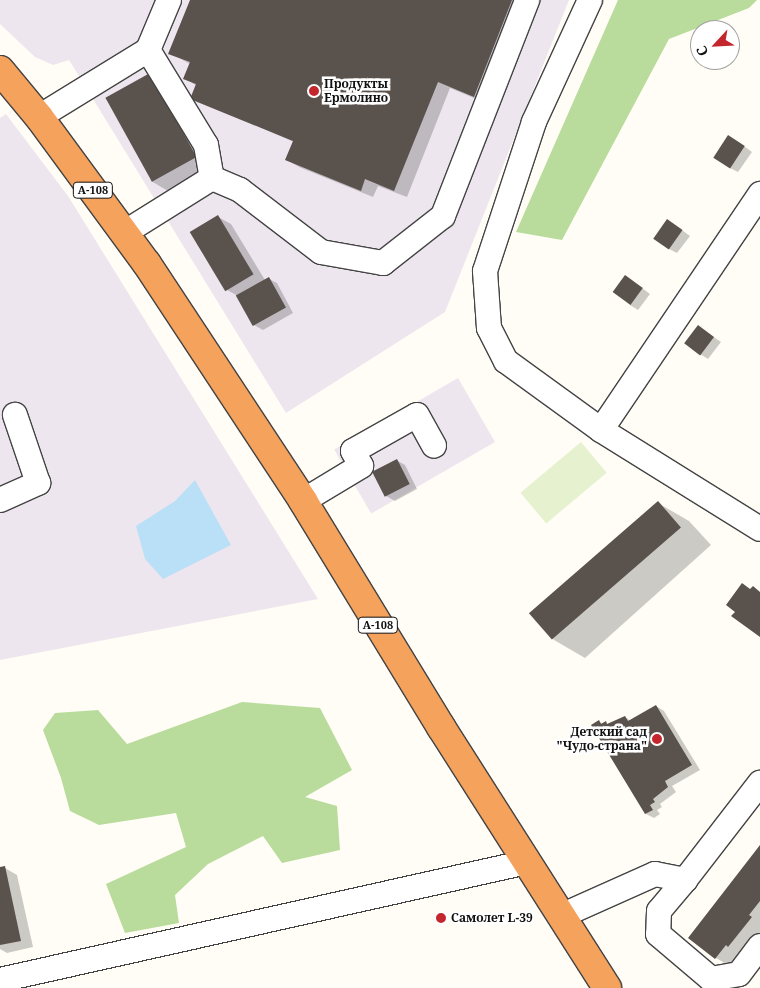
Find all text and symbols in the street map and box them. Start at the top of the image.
north arrow [690,20,740,70]
text: С [691,43,712,59]
place label: Продукты Ермолино [324,77,388,105]
marker: Продукты Ермолино [308,85,320,97]
road number: А-108 [72,182,114,198]
road number: А-108 [357,616,399,634]
place label: Детский сад "Чудо-страна" [557,725,647,753]
marker: Детский сад "Чудо-страна" [651,733,663,745]
place label: Самолет L-39 [451,911,533,925]
marker: Самолет L-39 [435,912,447,924]

